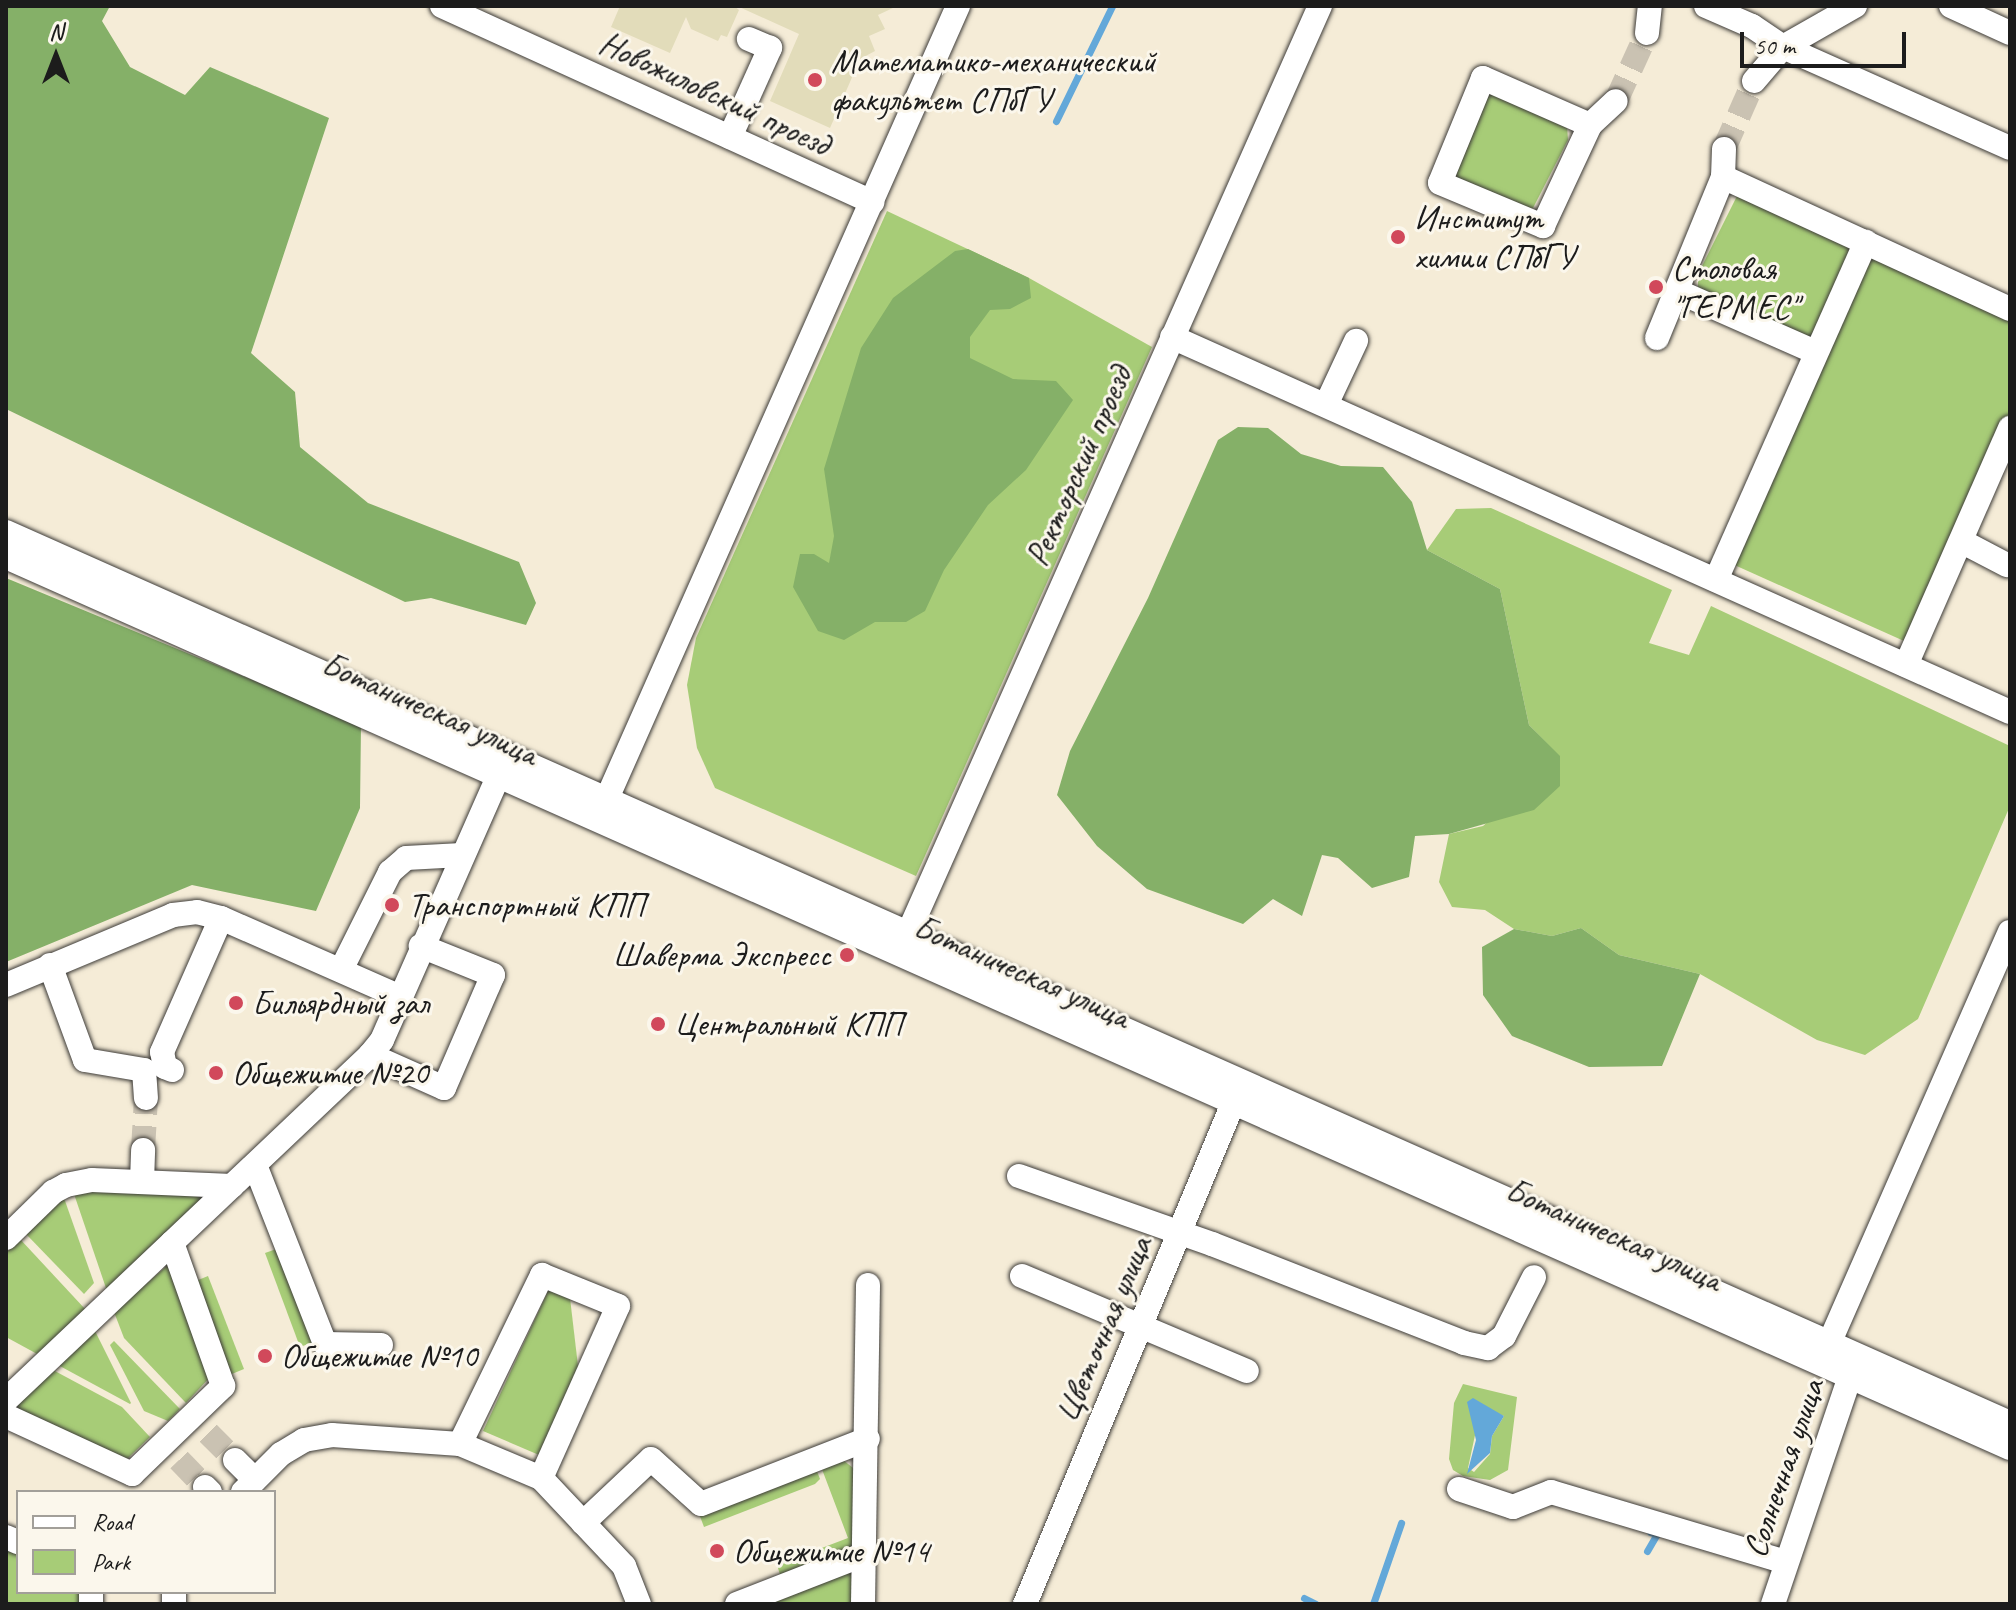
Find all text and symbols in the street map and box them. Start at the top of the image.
north arrow [16,16,96,96]
scale bar [1744,16,1910,66]
text: N [49,18,63,46]
street label: Новожиловский проезд [593,22,837,164]
text: 50 m [1754,31,1795,61]
place label: Математико-механический факультет СПбГУ [831,40,1156,120]
marker: Математико-механический факультет СПбГУ [806,71,824,89]
place label: Институт химии СПбГУ [1414,197,1575,276]
marker: Институт химии СПбГУ [1389,228,1407,246]
place label: Столовая "ГЕРМЕС" [1672,247,1797,326]
marker: Столовая "ГЕРМЕС" [1647,278,1665,296]
street label: Ректорский проезд [1016,360,1140,572]
street label: Ботаническая улица [316,642,544,774]
place label: Транспортный КПП [408,885,644,925]
marker: Транспортный КПП [383,896,401,914]
street label: Ботаническая улица [908,905,1136,1037]
place label: Шаверма Экспресс [612,935,831,975]
marker: Шаверма Экспресс [838,946,856,964]
place label: Бильярдный зал [252,983,429,1023]
marker: Бильярдный зал [227,994,245,1012]
place label: Центральный КПП [674,1004,902,1044]
marker: Центральный КПП [649,1015,667,1033]
place label: Общежитие №20 [232,1053,428,1093]
marker: Общежитие №20 [207,1064,225,1082]
street label: Ботаническая улица [1500,1168,1728,1300]
street label: Цветочная улица [1045,1229,1161,1429]
place label: Общежитие №10 [281,1336,477,1376]
marker: Общежитие №10 [256,1347,274,1365]
street label: Солнечная улица [1733,1372,1833,1564]
legend [16,1490,276,1594]
text: Road [92,1507,132,1537]
place label: Общежитие №14 [733,1531,929,1571]
marker: Общежитие №14 [708,1542,726,1560]
text: Park [92,1547,130,1577]

